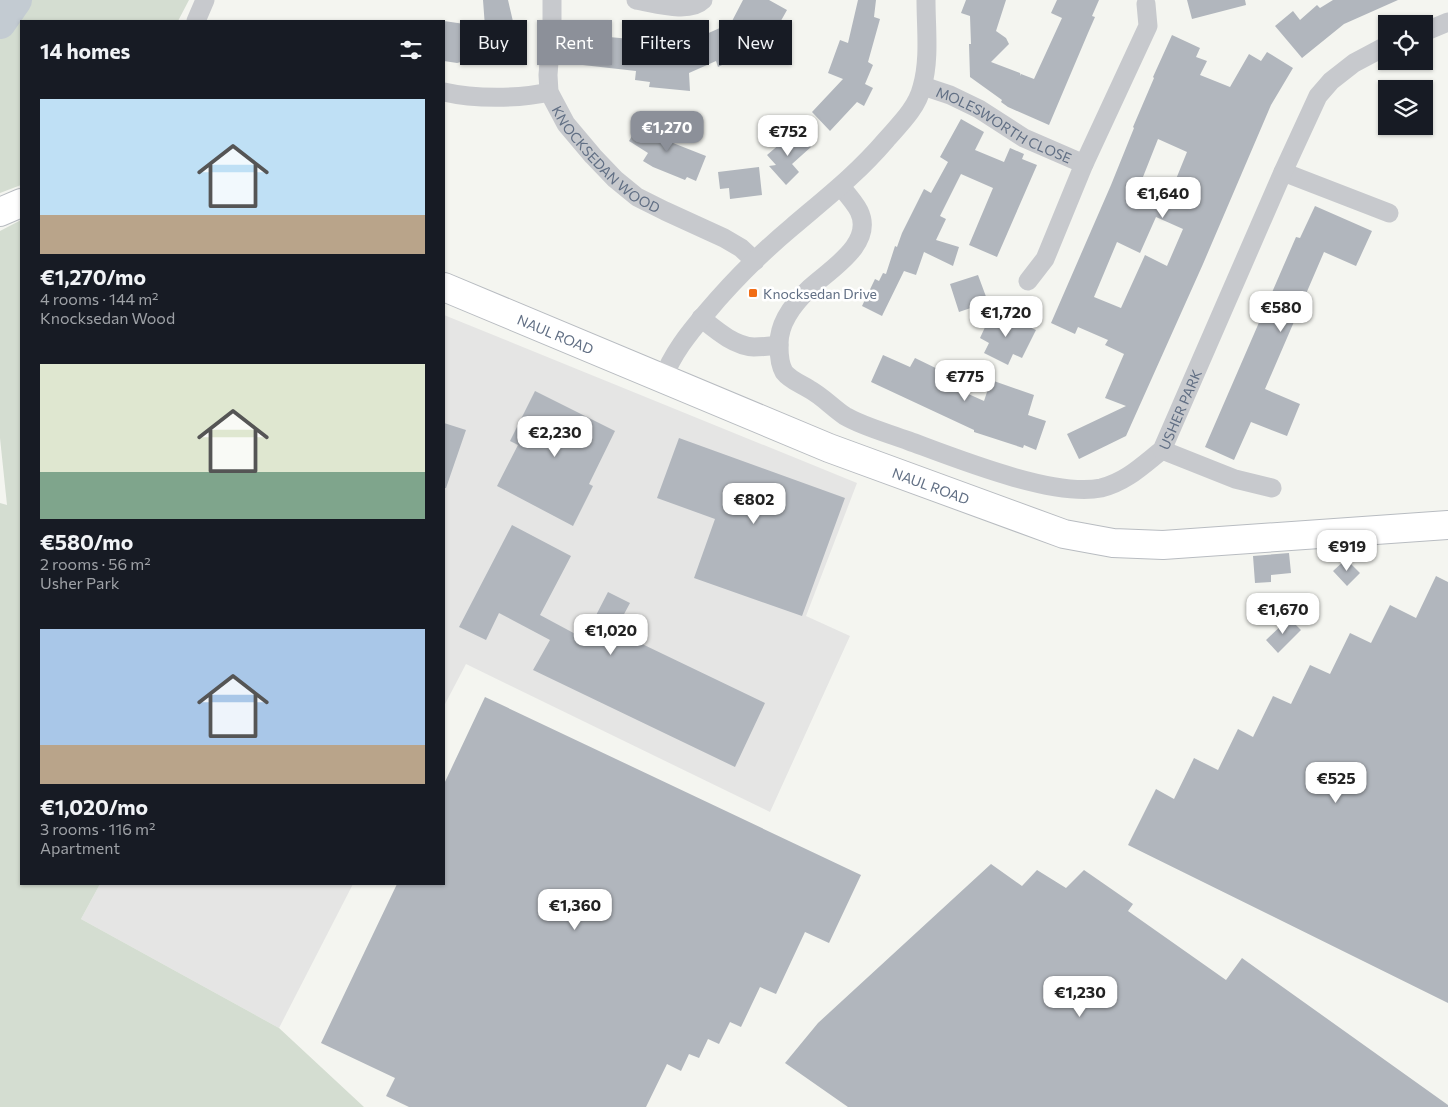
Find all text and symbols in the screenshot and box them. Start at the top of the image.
map controls [1378,15,1433,135]
button: locate [1378,15,1433,70]
chip: Buy [460,20,527,65]
chip: Rent [537,20,612,65]
chip: Filters [622,20,709,65]
chip: New [719,20,792,65]
icon: filters [397,36,425,64]
text: 14 homes [40,38,130,63]
button: layers [1378,80,1433,135]
street label: MOLESWORTH CLOSE [934,83,1074,166]
street label: KNOCKSEDAN WOOD [549,102,663,216]
pin: €1,270 [626,110,708,153]
pin: €752 [758,114,818,157]
text: €1,270 [642,117,692,136]
text: €752 [769,121,807,140]
icon: home [188,131,278,221]
pin: €1,640 [1122,176,1204,219]
text: €1,640 [1137,183,1189,202]
text: €1,270/mo [40,264,146,289]
place label: Knocksedan Drive [763,285,877,302]
marker: Knocksedan Drive [747,287,759,299]
text: 4 rooms · 144 m² [40,289,159,308]
pin: €580 [1251,290,1311,333]
pin: €1,720 [965,296,1047,338]
text: €580 [1260,297,1302,316]
text: €1,720 [981,302,1031,321]
text: Knocksedan Wood [40,308,175,327]
street label: NAUL ROAD [515,310,596,357]
pin: €775 [935,360,995,402]
text: €775 [946,366,984,385]
street label: USHER PARK [1155,367,1205,452]
icon: home [188,396,278,486]
pin: €2,230 [514,416,596,458]
text: €2,230 [528,422,582,441]
street label: NAUL ROAD [890,463,972,507]
pin: €802 [724,482,784,525]
text: €802 [734,489,774,508]
text: €580/mo [40,529,133,554]
pin: €919 [1317,530,1377,572]
text: €919 [1328,536,1366,555]
text: 2 rooms · 56 m² [40,554,151,573]
text: Usher Park [40,573,120,592]
pin: €1,670 [1242,592,1324,635]
text: €1,670 [1257,599,1309,618]
pin: €1,020 [570,614,652,656]
text: €1,020 [585,620,637,639]
icon: home [188,661,278,751]
pin: €525 [1306,762,1366,804]
text: €525 [1316,768,1356,787]
text: €1,020/mo [40,794,148,819]
text: 3 rooms · 116 m² [40,819,155,838]
text: Apartment [40,838,120,857]
pin: €1,360 [534,888,616,931]
text: €1,360 [549,895,601,914]
pin: €1,230 [1039,976,1121,1018]
text: €1,230 [1054,982,1106,1001]

